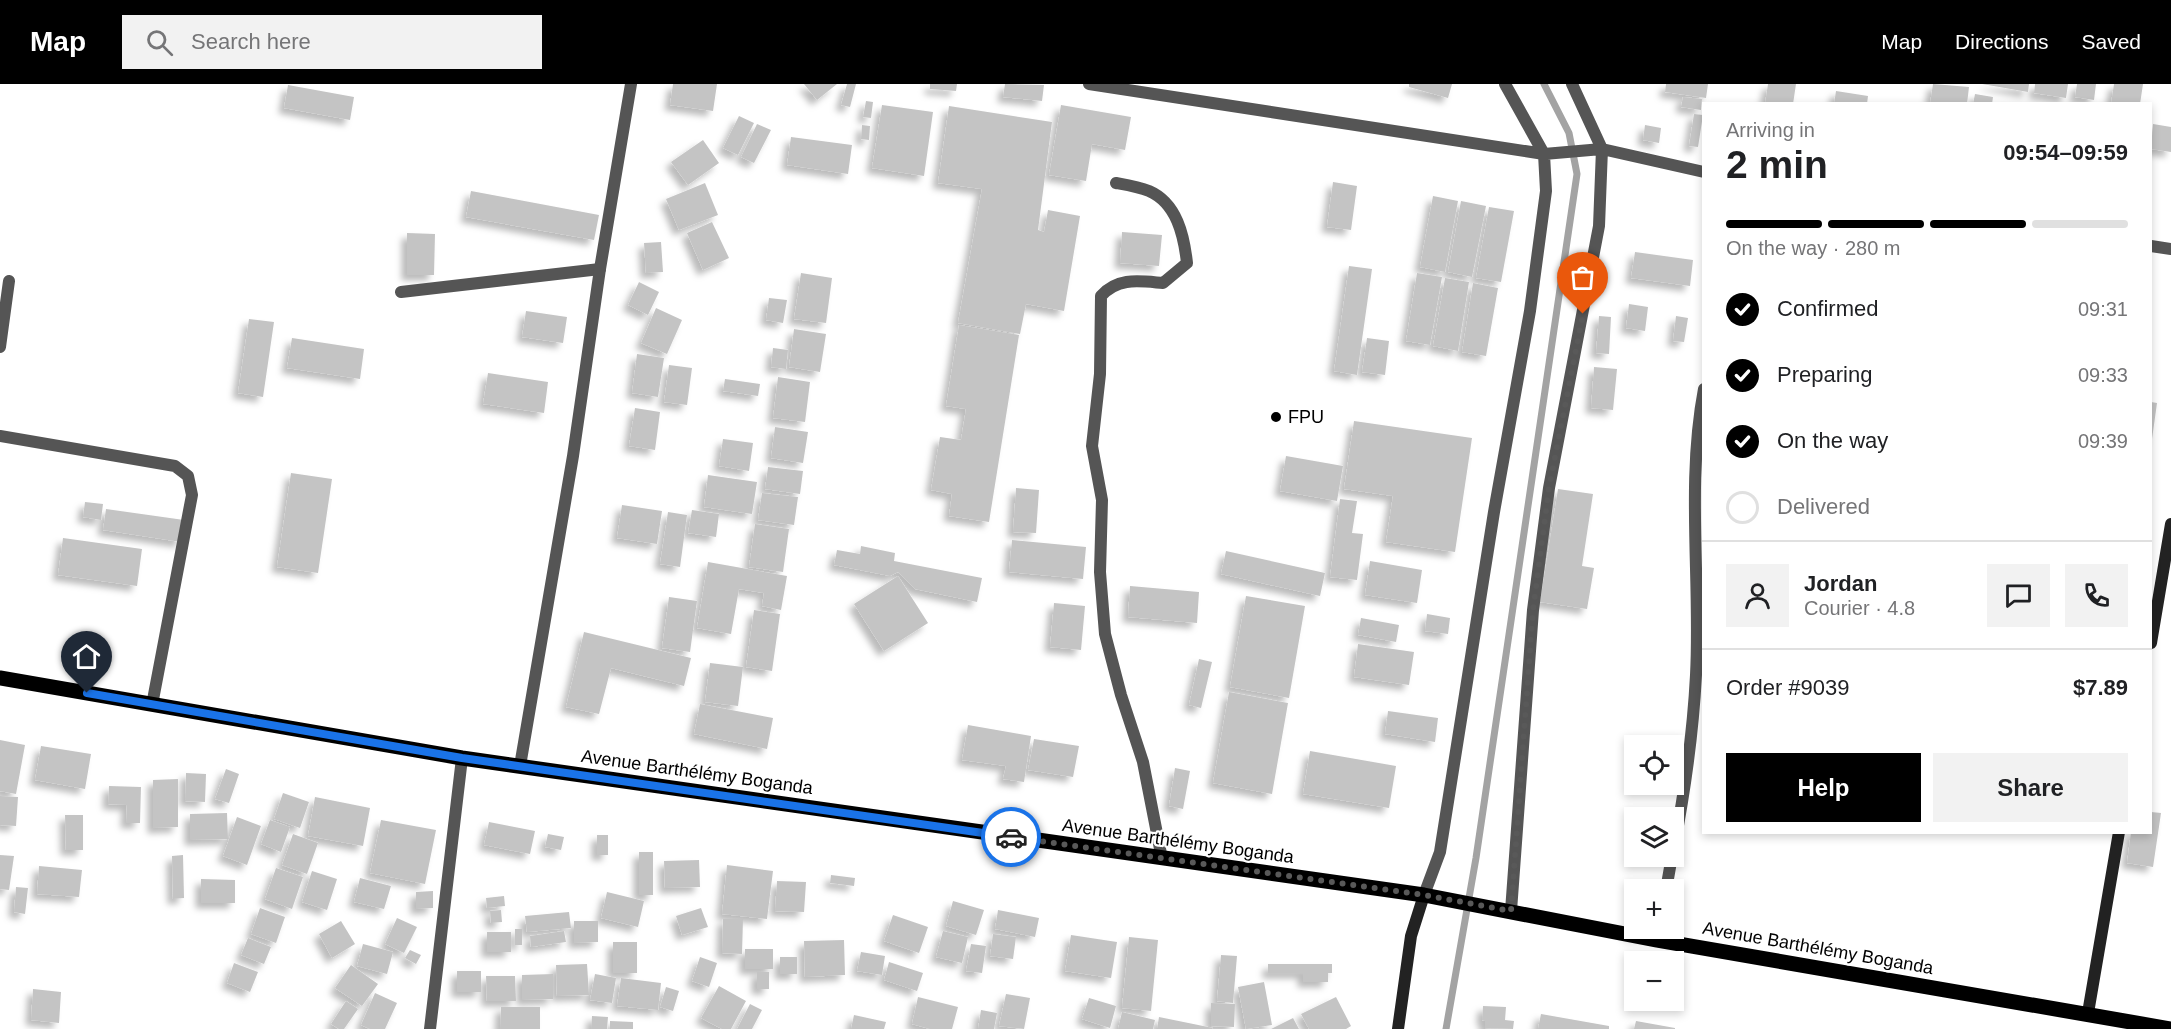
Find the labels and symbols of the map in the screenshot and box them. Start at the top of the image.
pin [1557,252,1608,314]
place label: FPU [1288,407,1324,427]
marker: FPU [1269,410,1283,424]
pin [61,631,112,693]
street label: Avenue Barthélémy Boganda [580,746,815,798]
courier [981,807,1041,867]
street label: Avenue Barthélémy Boganda [1061,815,1296,867]
street label: Avenue Barthélémy Boganda [1701,918,1936,978]

